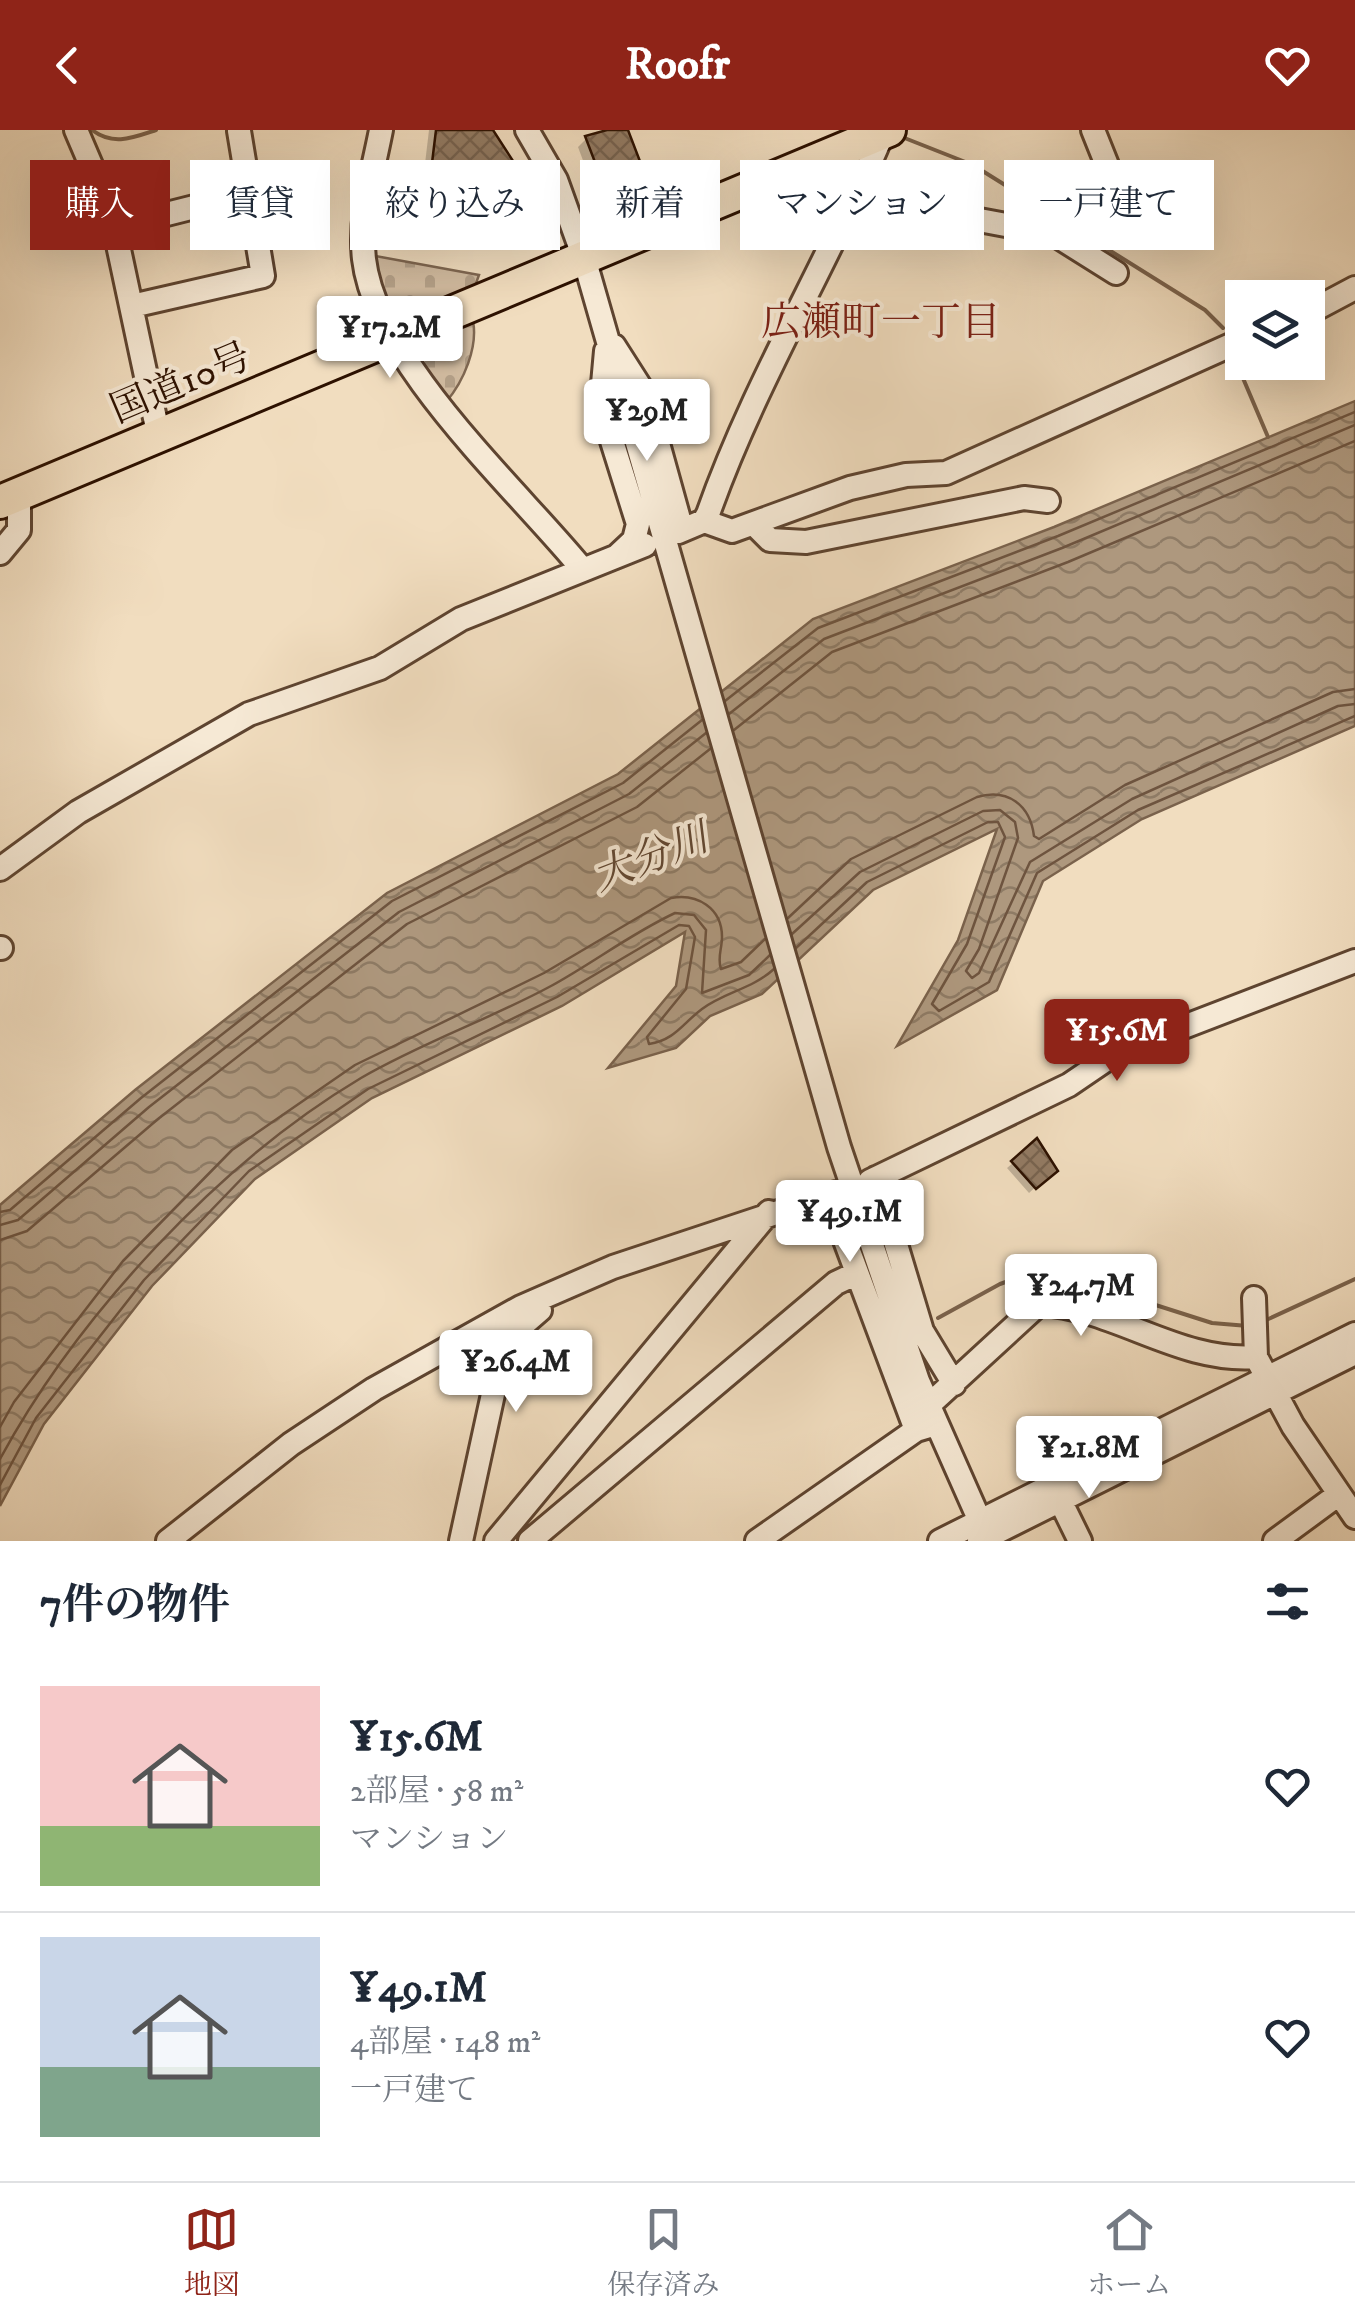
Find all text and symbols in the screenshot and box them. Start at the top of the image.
text: Roofr [625,37,730,93]
icon: back [40,38,95,93]
icon: heart [1260,38,1315,93]
chip: 購入 [30,160,170,250]
chip: 賃貸 [190,160,330,250]
chip: 絞り込み [350,160,560,250]
chip: 新着 [580,160,720,250]
chip: マンション [740,160,984,250]
chip: 一戸建て [1004,160,1214,250]
map controls [1225,280,1325,380]
button: layers [1225,280,1325,380]
pin: ¥17.2M [309,296,471,381]
district label: 広瀬町一丁目 [761,299,1001,349]
text: ¥17.2M [339,308,441,348]
street label: 国道10号 [103,333,259,435]
pin: ¥29M [588,379,706,464]
text: ¥29M [606,391,688,431]
water label: 大分川 [586,813,720,904]
pin: ¥15.6M [1036,999,1198,1084]
text: ¥15.6M [1066,1011,1168,1051]
pin: ¥49.1M [769,1180,931,1265]
text: ¥49.1M [798,1192,902,1232]
pin: ¥24.7M [1000,1254,1162,1339]
text: ¥24.7M [1027,1266,1135,1306]
pin: ¥26.4M [435,1330,597,1415]
text: ¥26.4M [461,1342,571,1382]
pin: ¥21.8M [1008,1416,1170,1501]
text: ¥21.8M [1038,1428,1140,1468]
icon: filters [1260,1574,1315,1629]
text: 7件の物件 [40,1580,230,1632]
text: ¥15.6M [350,1712,483,1764]
icon: home [120,1726,240,1846]
icon: heart [1260,1759,1315,1814]
text: 2部屋 · 58 m² [350,1772,523,1812]
text: マンション [350,1820,509,1860]
text: ¥49.1M [350,1963,487,2015]
icon: home [120,1977,240,2097]
icon: heart [1260,2010,1315,2065]
text: 4部屋 · 148 m² [350,2023,540,2063]
text: 一戸建て [350,2071,478,2111]
tab: 地図 [184,2202,240,2303]
tab: 保存済み [607,2202,719,2303]
tab: ホーム [1087,2202,1171,2303]

